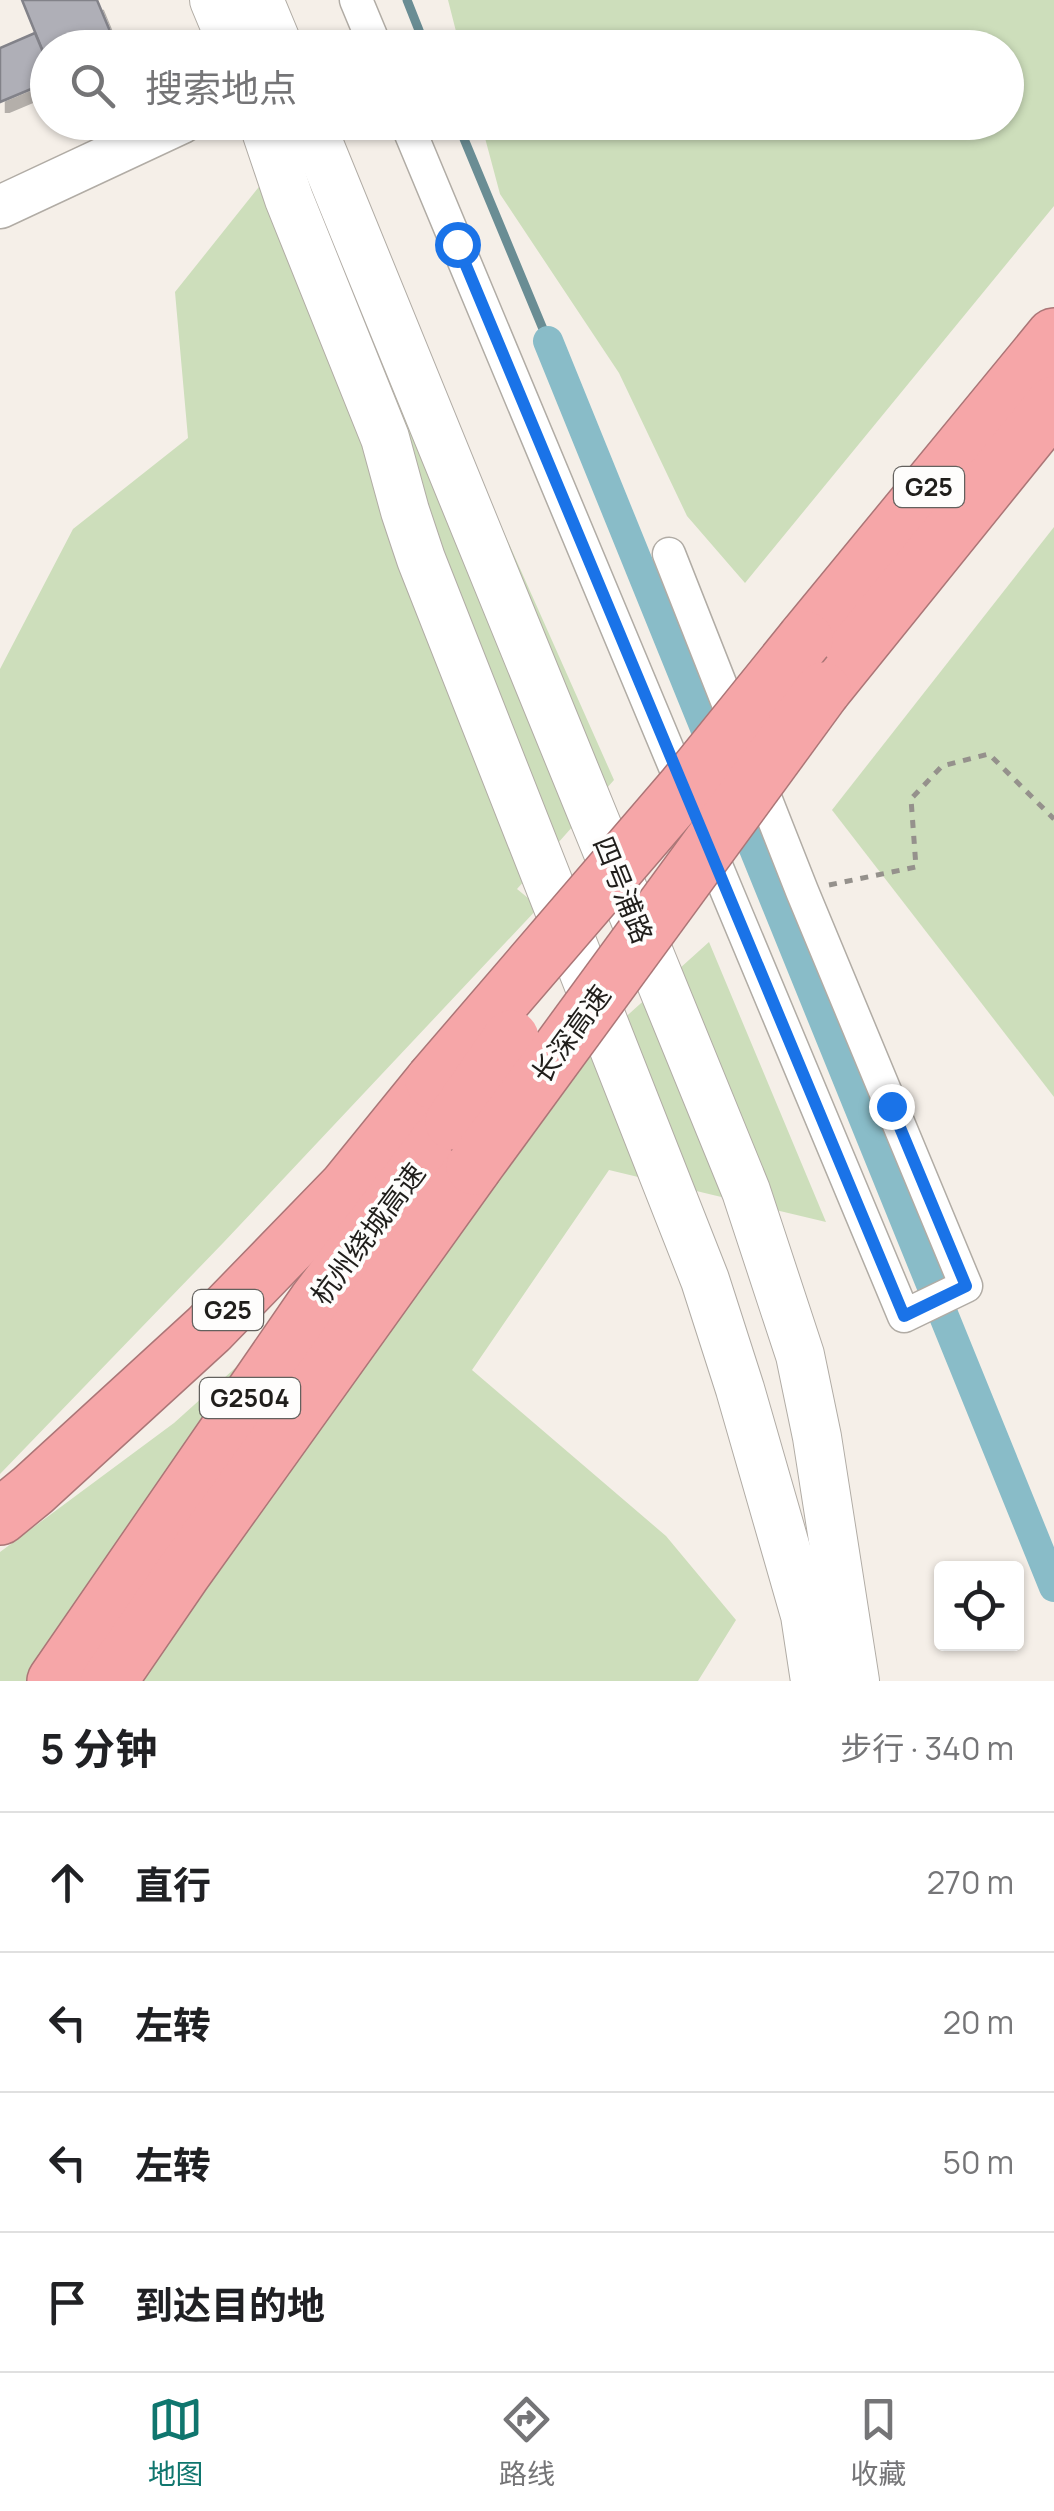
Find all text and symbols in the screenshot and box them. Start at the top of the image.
search box [30,30,1024,140]
icon: search [65,58,120,113]
text: 搜索地点 [145,61,297,113]
route start [435,222,481,268]
road number: G25 [894,467,964,507]
street label: 四号浦路 [585,831,663,949]
street label: 长深高速 [522,977,618,1090]
route end [869,1084,915,1130]
street label: 杭州绕城高速 [301,1155,433,1312]
road number: G25 [193,1290,263,1330]
road number: G2504 [200,1378,300,1418]
map controls [934,1561,1024,1651]
button: locate [934,1561,1024,1651]
text: 5 分钟 [40,1719,157,1777]
text: 步行 · 340 m [840,1726,1014,1770]
icon: ahead [40,1855,95,1910]
text: 直行 [135,1858,211,1910]
text: 270 m [927,1860,1014,1904]
icon: left [40,1995,95,2050]
text: 左转 [135,1998,211,2050]
text: 20 m [943,2000,1014,2044]
icon: left [40,2135,95,2190]
text: 左转 [135,2138,211,2190]
text: 50 m [942,2140,1014,2184]
icon: arrive [40,2275,95,2330]
text: 到达目的地 [135,2278,325,2330]
tab: 地图 [148,2392,204,2492]
tab: 路线 [499,2392,555,2492]
tab: 收藏 [850,2392,906,2492]

